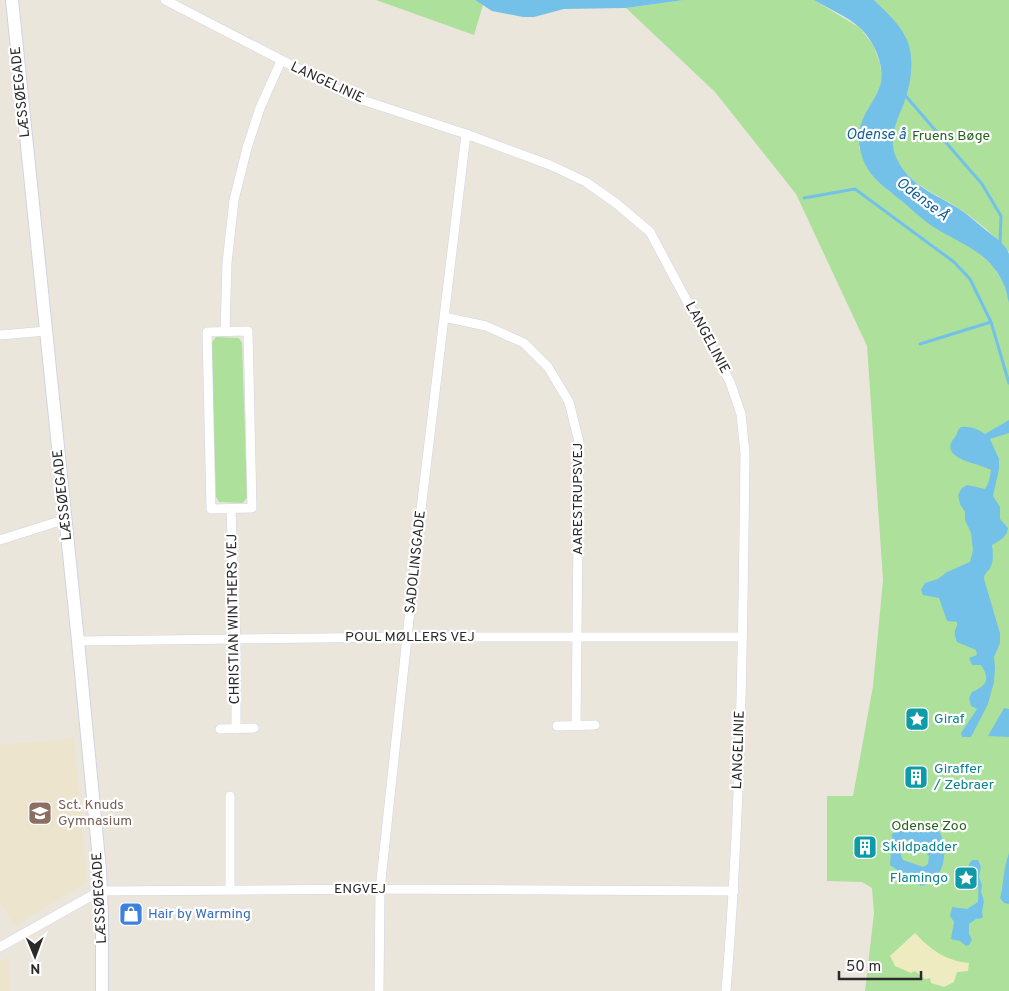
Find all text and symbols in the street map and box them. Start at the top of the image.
street label: LÆSSØEGADE [8,46,34,138]
street label: LANGELINIE [288,59,366,107]
water label: Odense å [846,126,906,145]
park label: Fruens Bøge [912,128,990,145]
water label: Odense Å [892,174,952,226]
street label: LANGELINIE [681,299,733,377]
street label: AARESTRUPSVEJ [570,443,587,555]
street label: LÆSSØEGADE [50,449,76,541]
street label: SADOLINSGADE [402,510,430,614]
street label: CHRISTIAN WINTHERS VEJ [224,534,244,704]
street label: POUL MØLLERS VEJ [345,629,475,646]
place icon: Giraf [904,706,930,732]
street label: LANGELINIE [729,710,749,790]
place label: Giraf [934,711,965,728]
place label: Giraffer / Zebraer [933,761,995,794]
building icon: Giraffer / Zebraer [903,764,929,790]
place label: Sct. Knuds Gymnasium [58,797,132,830]
school or university icon: Sct. Knuds Gymnasium [27,800,53,826]
park label: Odense Zoo [891,818,967,835]
building icon: Skildpadder [852,834,878,860]
place label: Skildpadder [882,839,958,856]
street label: LÆSSØEGADE [89,852,111,944]
place icon: Flamingo [953,865,979,891]
place label: Flamingo [890,870,948,887]
street label: ENGVEJ [334,881,386,898]
shop icon: Hair by Warming [118,901,144,927]
place label: Hair by Warming [148,906,251,923]
north arrow [10,931,60,981]
scale bar [839,948,922,980]
text: 50 m [846,958,881,977]
text: N [30,959,40,976]

